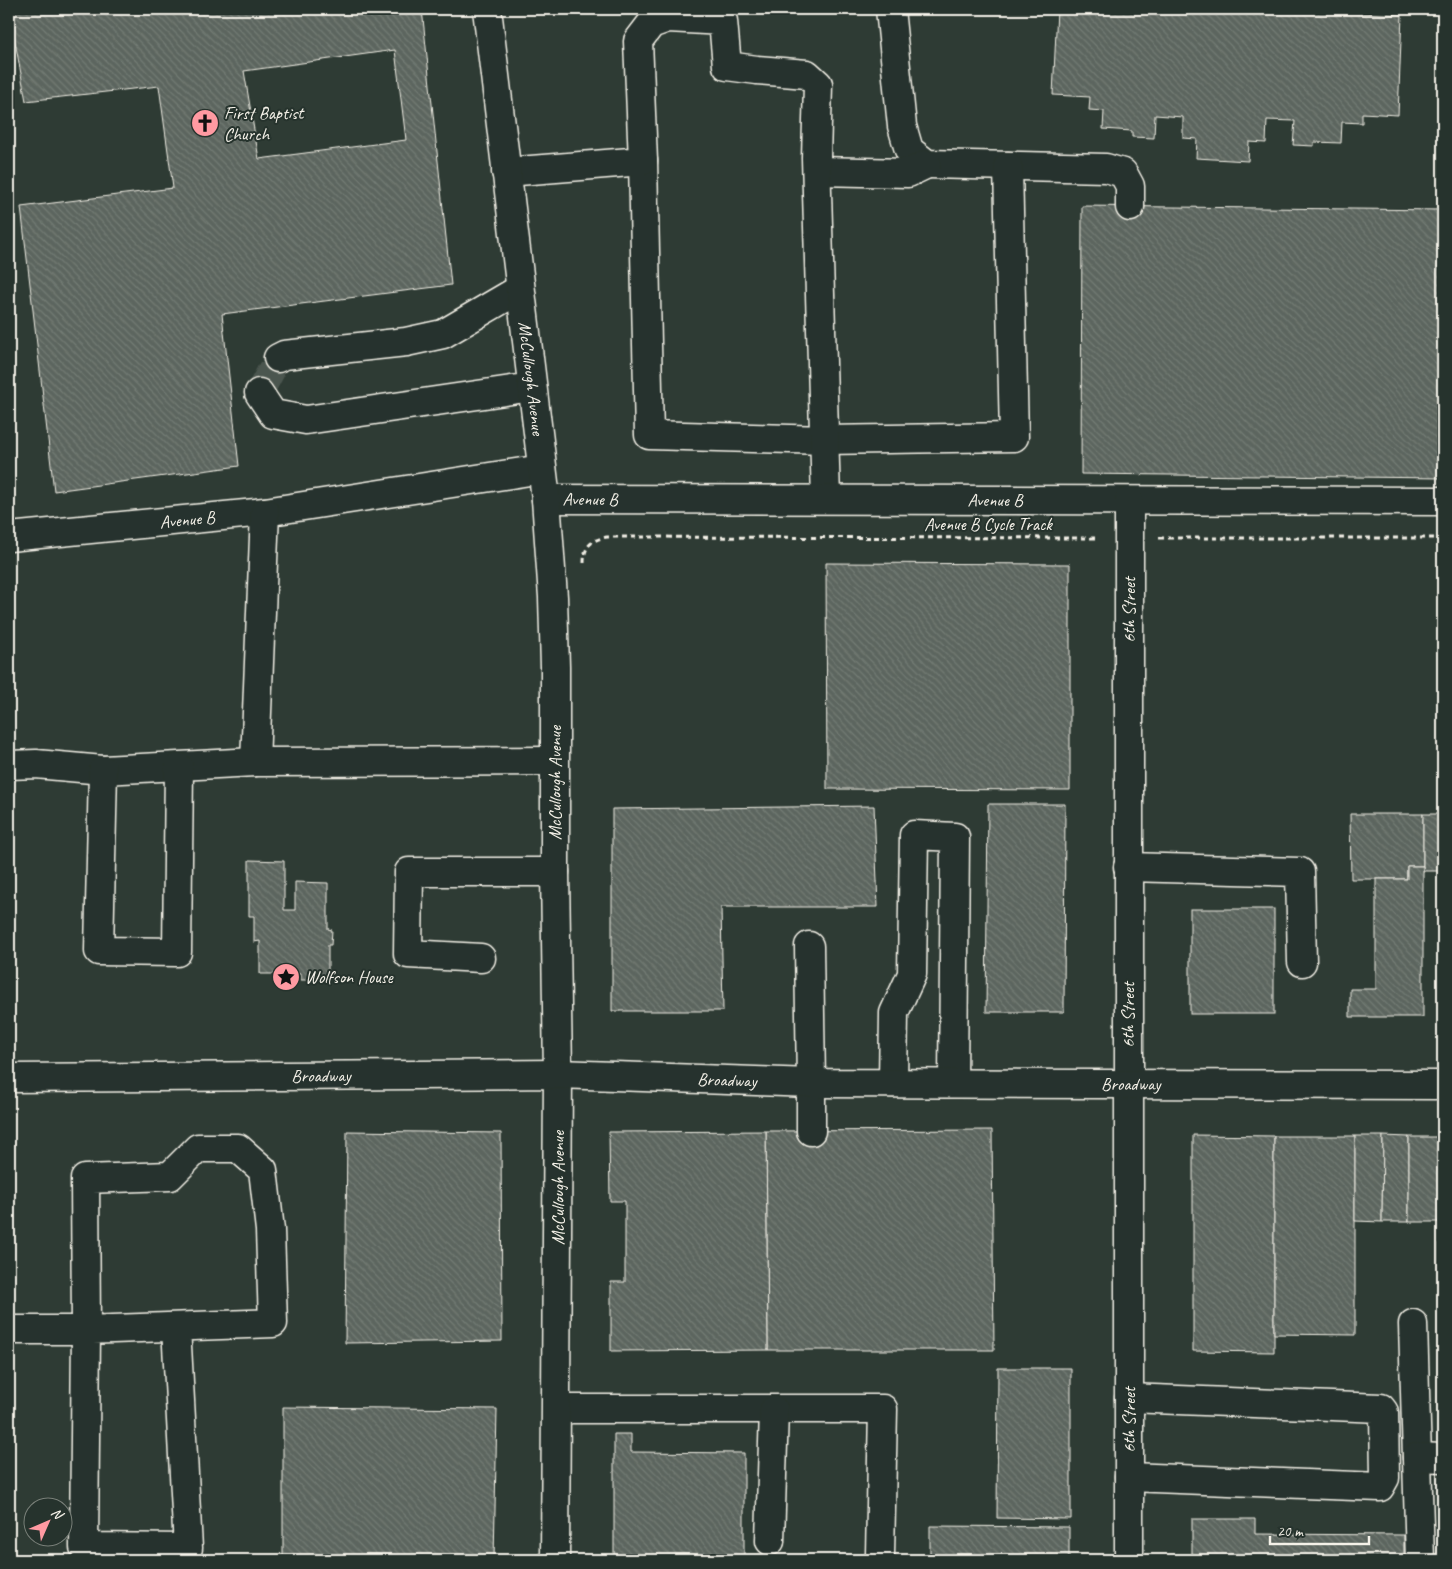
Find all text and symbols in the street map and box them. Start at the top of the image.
place label: First Baptist Church [224,102,305,145]
church icon: First Baptist Church [190,108,220,138]
street label: McCullough Avenue [514,320,549,438]
street label: Avenue B [562,488,619,510]
street label: Avenue B [967,489,1024,511]
street label: Avenue B [159,506,217,533]
street label: Avenue B Cycle Track [924,513,1053,535]
street label: 6th Street [1118,575,1140,643]
street label: McCullough Avenue [544,725,566,840]
place icon: Wolfson House [271,962,301,992]
place label: Wolfson House [305,966,394,988]
street label: 6th Street [1117,980,1139,1048]
street label: Broadway [291,1064,353,1087]
street label: Broadway [697,1068,759,1092]
street label: Broadway [1101,1073,1162,1095]
street label: McCullough Avenue [547,1130,569,1245]
street label: 6th Street [1118,1385,1140,1453]
north arrow [22,1496,72,1546]
text: N [48,1504,68,1524]
scale bar [1270,1514,1368,1546]
text: 20 m [1277,1522,1304,1541]

